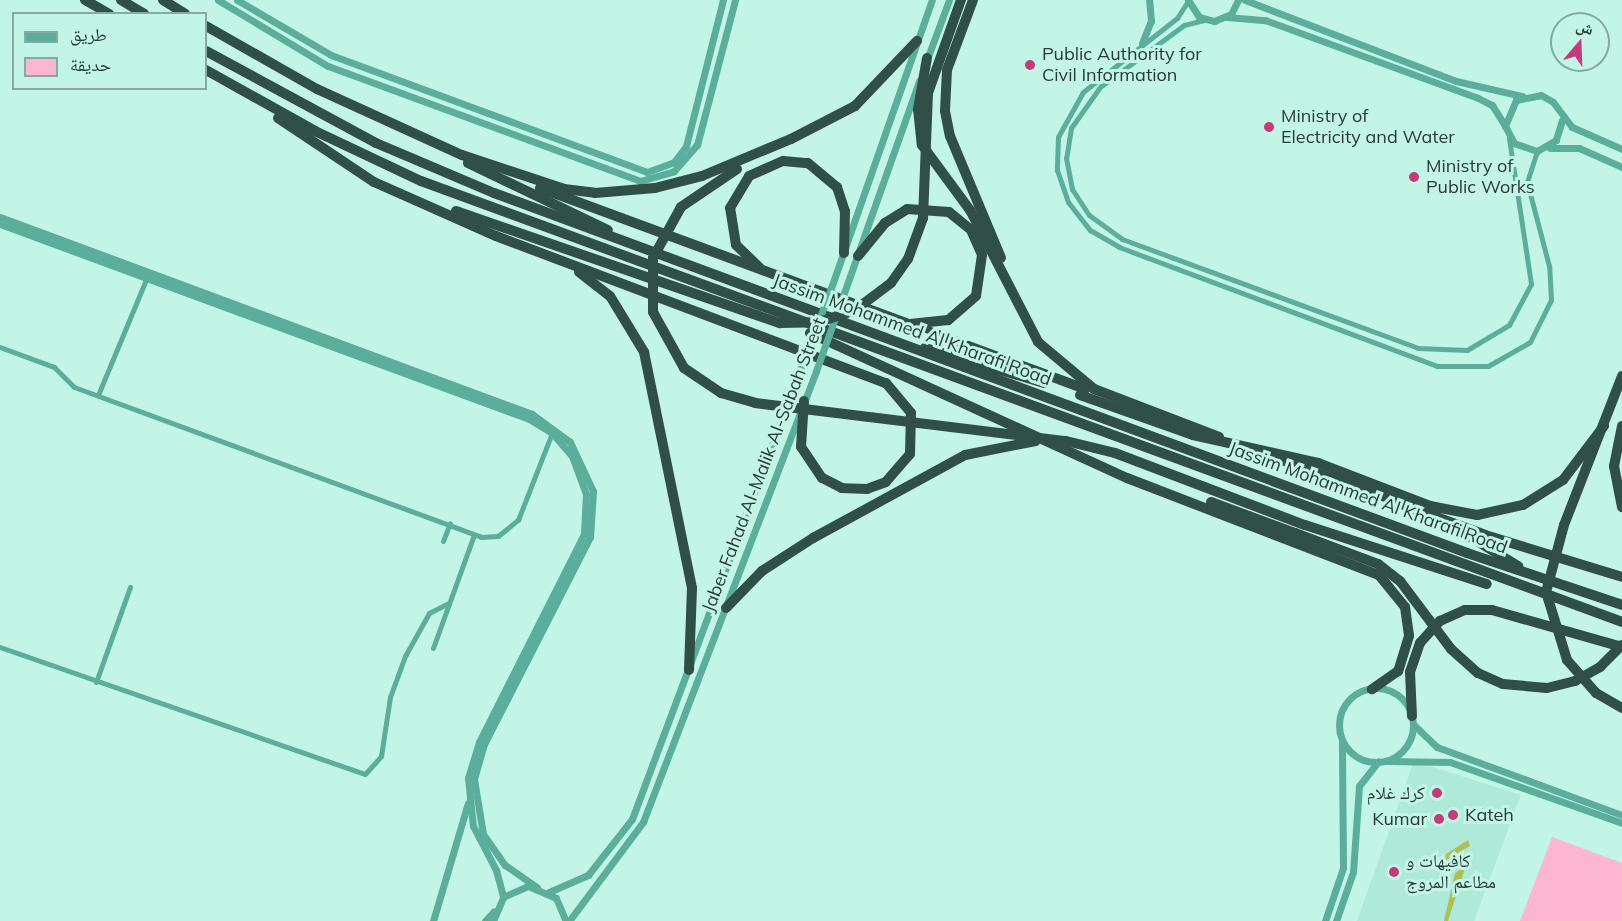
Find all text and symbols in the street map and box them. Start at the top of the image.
legend [12,12,207,90]
north arrow [1550,12,1610,72]
text: ش [1574,15,1596,39]
text: طريق [70,23,107,46]
place label: Public Authority for Civil Information [1042,44,1202,86]
text: حديقة [70,53,111,76]
marker: Public Authority for Civil Information [1023,58,1037,72]
place label: Ministry of Electricity and Water [1281,106,1455,148]
marker: Ministry of Electricity and Water [1262,120,1276,134]
place label: Ministry of Public Works [1426,156,1535,198]
marker: Ministry of Public Works [1407,170,1421,184]
street label: Jassim Mohammed Al Kharafi Road [770,269,1054,391]
street label: Jaber Fahad Al-Malik Al-Sabah Street [698,315,830,615]
street label: Jassim Mohammed Al Kharafi Road [1226,437,1510,559]
place label: كرك غلام [1367,782,1425,804]
marker: كرك غلام [1430,786,1444,800]
place label: Kateh [1465,804,1514,826]
place label: Kumar [1372,808,1427,830]
marker: Kateh [1446,808,1460,822]
marker: Kumar [1432,812,1446,826]
place label: كافيهات و مطاعم المروج [1406,851,1496,894]
marker: كافيهات و مطاعم المروج [1387,865,1401,879]

